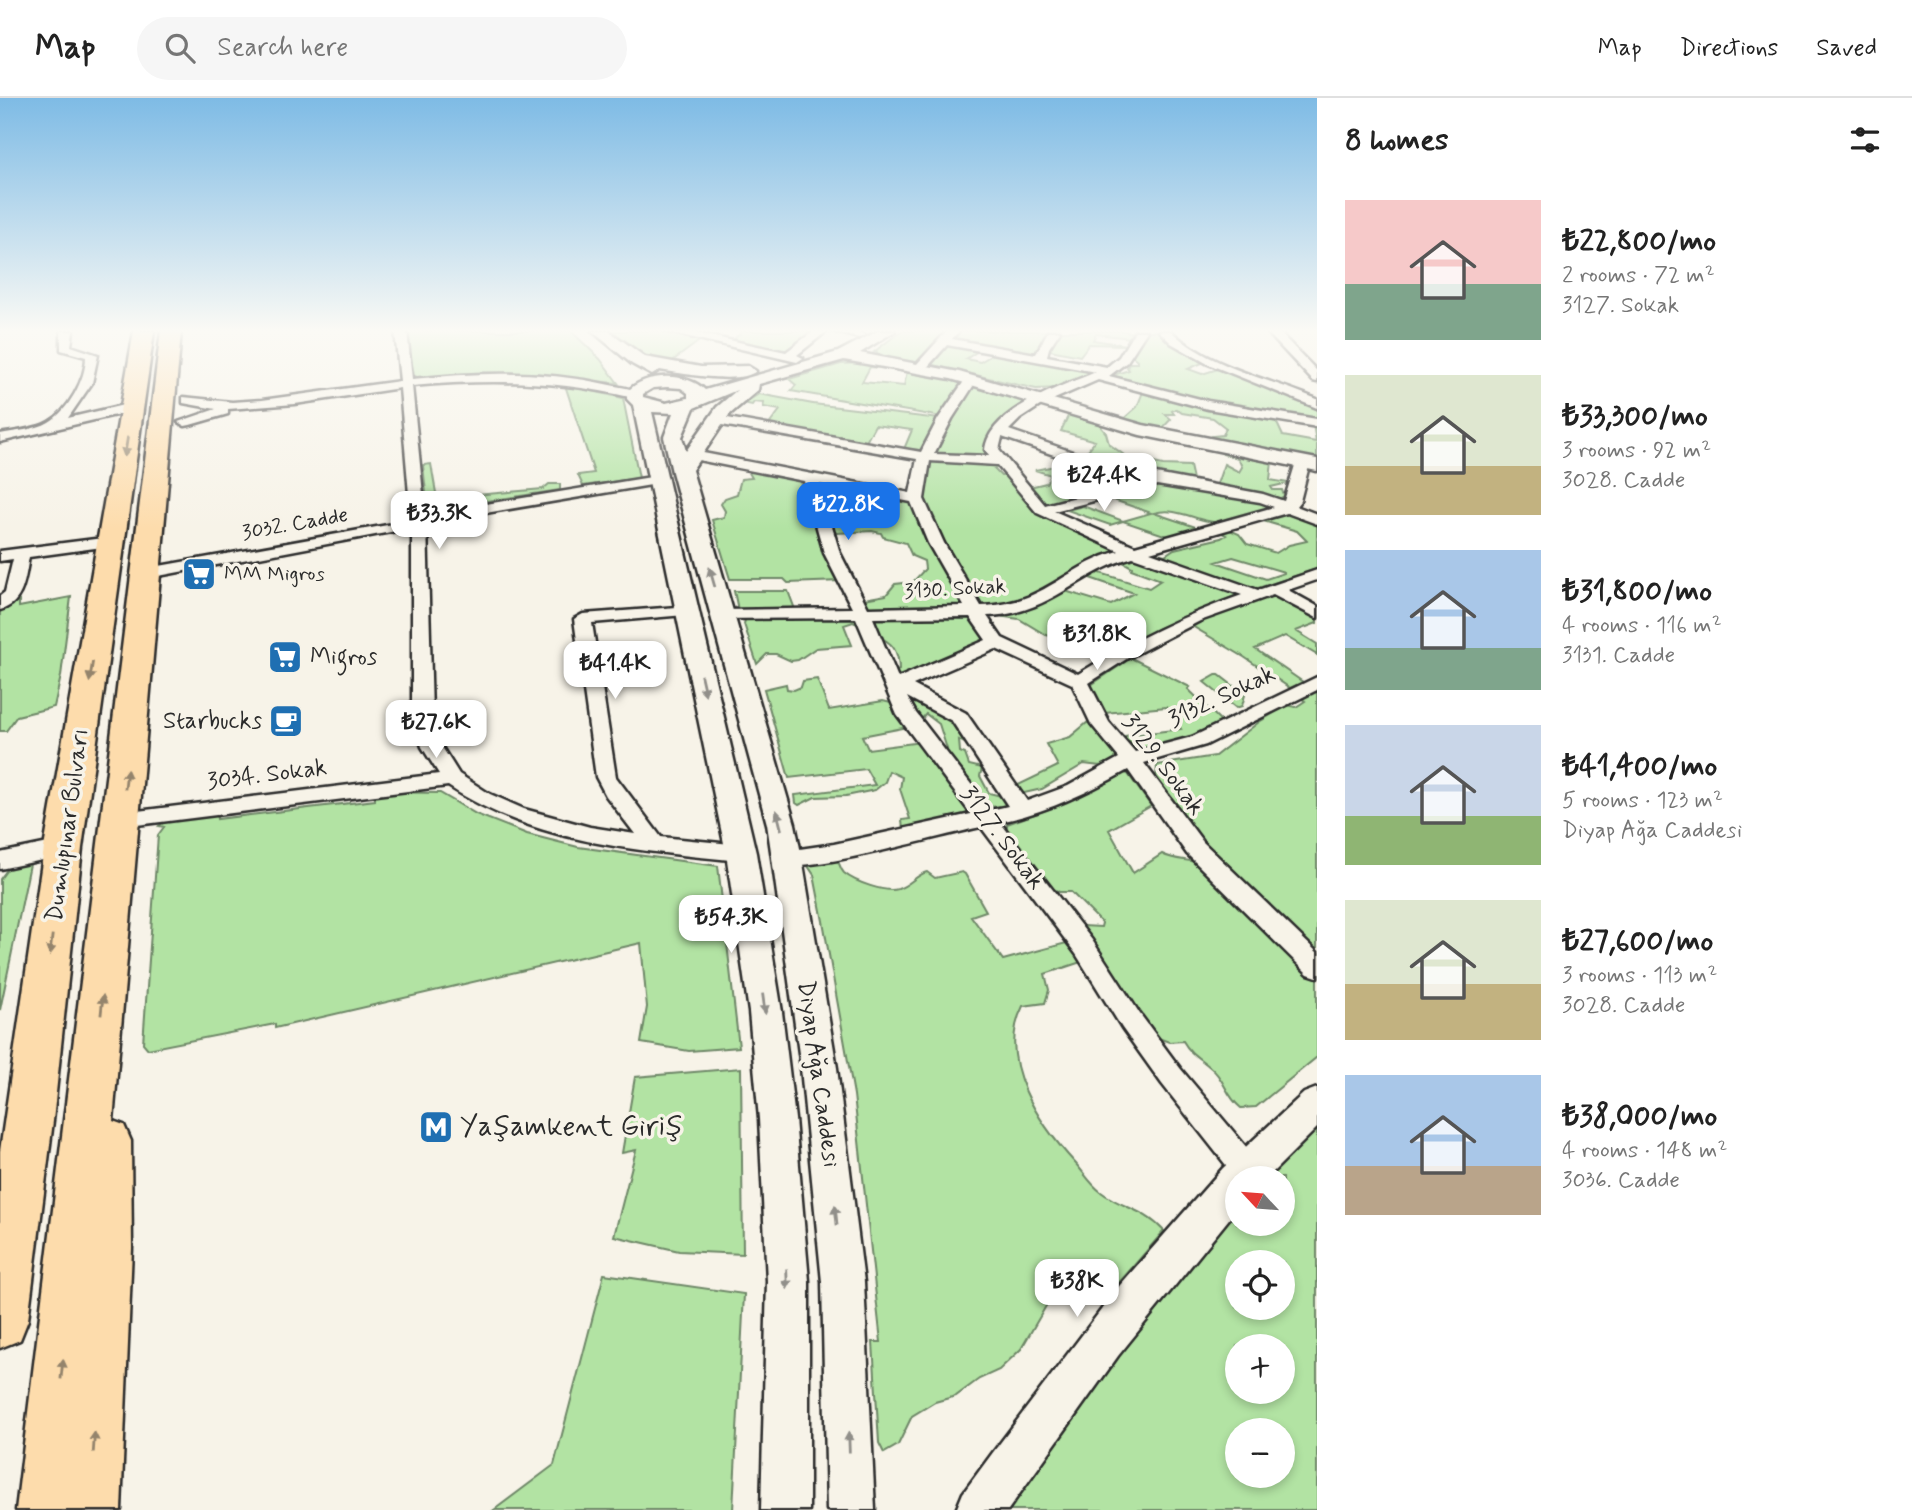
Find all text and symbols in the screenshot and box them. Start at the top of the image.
search box [137,17,627,80]
text: Map [35,26,95,70]
icon: search [161,29,199,67]
text: Search here [217,31,348,65]
text: Map [1598,33,1642,64]
text: Directions [1680,33,1778,64]
text: Saved [1816,33,1877,64]
text: 8 homes [1345,121,1448,160]
icon: filters [1846,121,1884,159]
text: ₺22,800/mo [1562,222,1716,261]
icon: home [1401,228,1485,312]
text: 2 rooms · 72 m² [1562,261,1715,291]
text: 3127. Sokak [1562,291,1679,321]
text: ₺33,300/mo [1562,397,1708,436]
icon: home [1401,403,1485,487]
one-way arrow [120,436,131,458]
text: 3 rooms · 92 m² [1562,436,1711,466]
pin: ₺24.4K [1047,454,1161,513]
text: ₺24.4K [1068,461,1140,491]
text: 3028. Cadde [1562,466,1685,496]
pin: ₺22.8K [791,482,905,542]
text: ₺22.8K [813,490,883,520]
pin: ₺33.3K [382,491,496,551]
text: ₺33.3K [407,499,471,529]
street label: 3032. Cadde [240,501,350,547]
supermarket icon: MM Migros [180,555,218,593]
place label: MM Migros [224,560,325,588]
one-way arrow [707,566,717,587]
street label: 3130. Sokak [903,572,1007,606]
text: ₺31,800/mo [1562,572,1712,611]
icon: home [1401,578,1485,662]
text: 4 rooms · 116 m² [1562,611,1722,641]
pin: ₺31.8K [1040,612,1154,672]
text: ₺31.8K [1063,620,1131,650]
supermarket icon: Migros [266,638,304,676]
text: 3131. Cadde [1562,641,1675,671]
place label: Migros [310,642,378,676]
pin: ₺41.4K [558,642,672,701]
text: ₺41.4K [580,649,650,679]
street label: 3132. Sokak [1163,659,1281,735]
one-way arrow [85,661,96,683]
one-way arrow [698,674,709,696]
pin: ₺27.6K [379,700,493,760]
cafe icon: Starbucks [267,702,305,740]
place label: Starbucks [163,706,262,737]
text: ₺27.6K [402,708,470,738]
street label: 3129. Sokak [1115,708,1211,822]
street label: Dumlupınar Bulvarı [39,726,97,924]
text: ₺41,400/mo [1562,747,1717,786]
street label: 3034. Sokak [205,752,329,798]
icon: home [1401,753,1485,837]
one-way arrow [120,768,131,790]
street label: 3127. Sokak [953,780,1051,896]
text: 5 rooms · 123 m² [1562,786,1723,816]
one-way arrow [773,809,784,831]
text: Diyap Ağa Caddesi [1562,816,1742,846]
pin: ₺54.3K [674,896,788,955]
text: ₺54.3K [695,903,767,933]
text: ₺27,600/mo [1562,922,1713,961]
icon: home [1401,928,1485,1012]
one-way arrow [46,934,57,956]
text: 3 rooms · 113 m² [1562,961,1717,991]
street label: Diyap Ağa Caddesi [790,979,846,1169]
text: 3028. Cadde [1562,991,1685,1021]
one-way arrow [759,993,770,1015]
one-way arrow [96,994,107,1016]
text: ₺38,000/mo [1562,1097,1717,1136]
icon: home [1401,1103,1485,1187]
metro station icon: Yaşamkent Giriş [417,1108,455,1146]
place label: Yaşamkent Giriş [460,1109,683,1146]
text: 4 rooms · 148 m² [1562,1136,1727,1166]
north arrow [1225,1166,1295,1236]
map controls [1225,1166,1295,1488]
text: 3036. Cadde [1562,1166,1680,1196]
one-way arrow [830,1204,841,1226]
button: locate [1225,1250,1295,1320]
pin: ₺38K [1036,1260,1118,1319]
text: ₺38K [1051,1267,1103,1297]
one-way arrow [782,1269,793,1291]
button: + [1225,1334,1295,1404]
one-way arrow [57,1358,68,1380]
button: − [1225,1418,1295,1488]
one-way arrow [89,1431,100,1453]
one-way arrow [843,1431,855,1453]

